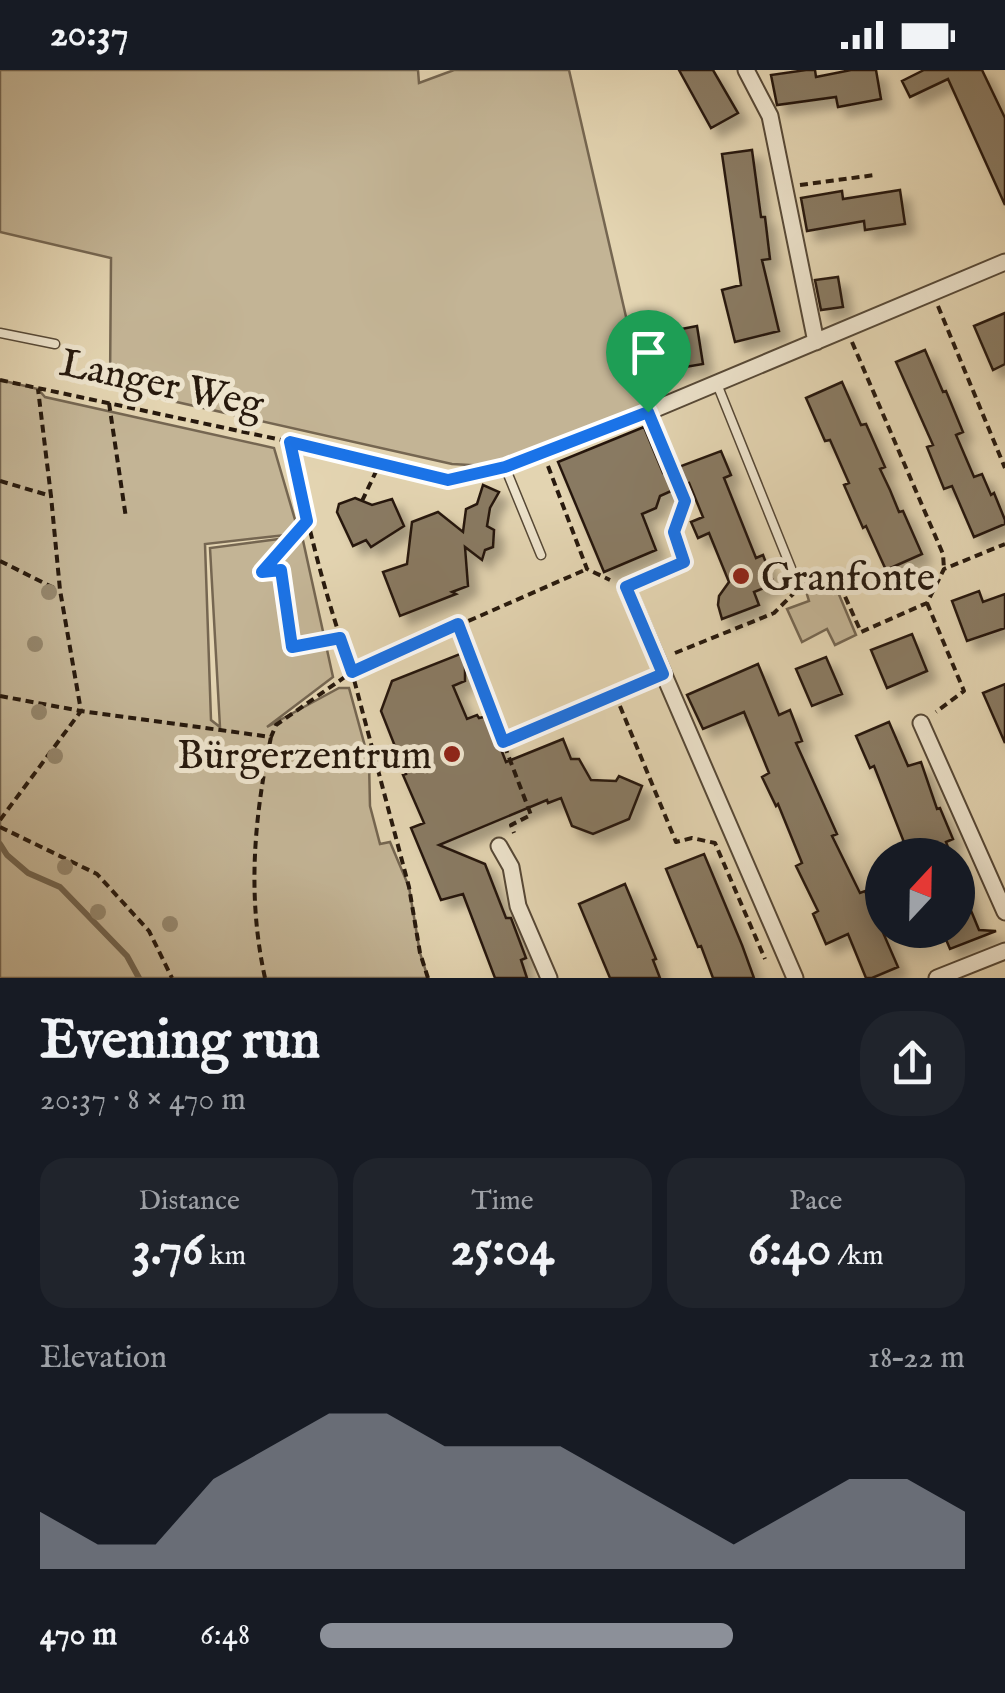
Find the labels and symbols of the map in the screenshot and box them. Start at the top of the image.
pin [606,310,691,413]
street label: Langer Weg [55,339,269,432]
place label: Granfonte [761,554,935,605]
marker: Granfonte [730,565,752,587]
place label: Bürgerzentrum [177,732,432,783]
marker: Bürgerzentrum [441,743,463,765]
north arrow [865,838,975,948]

